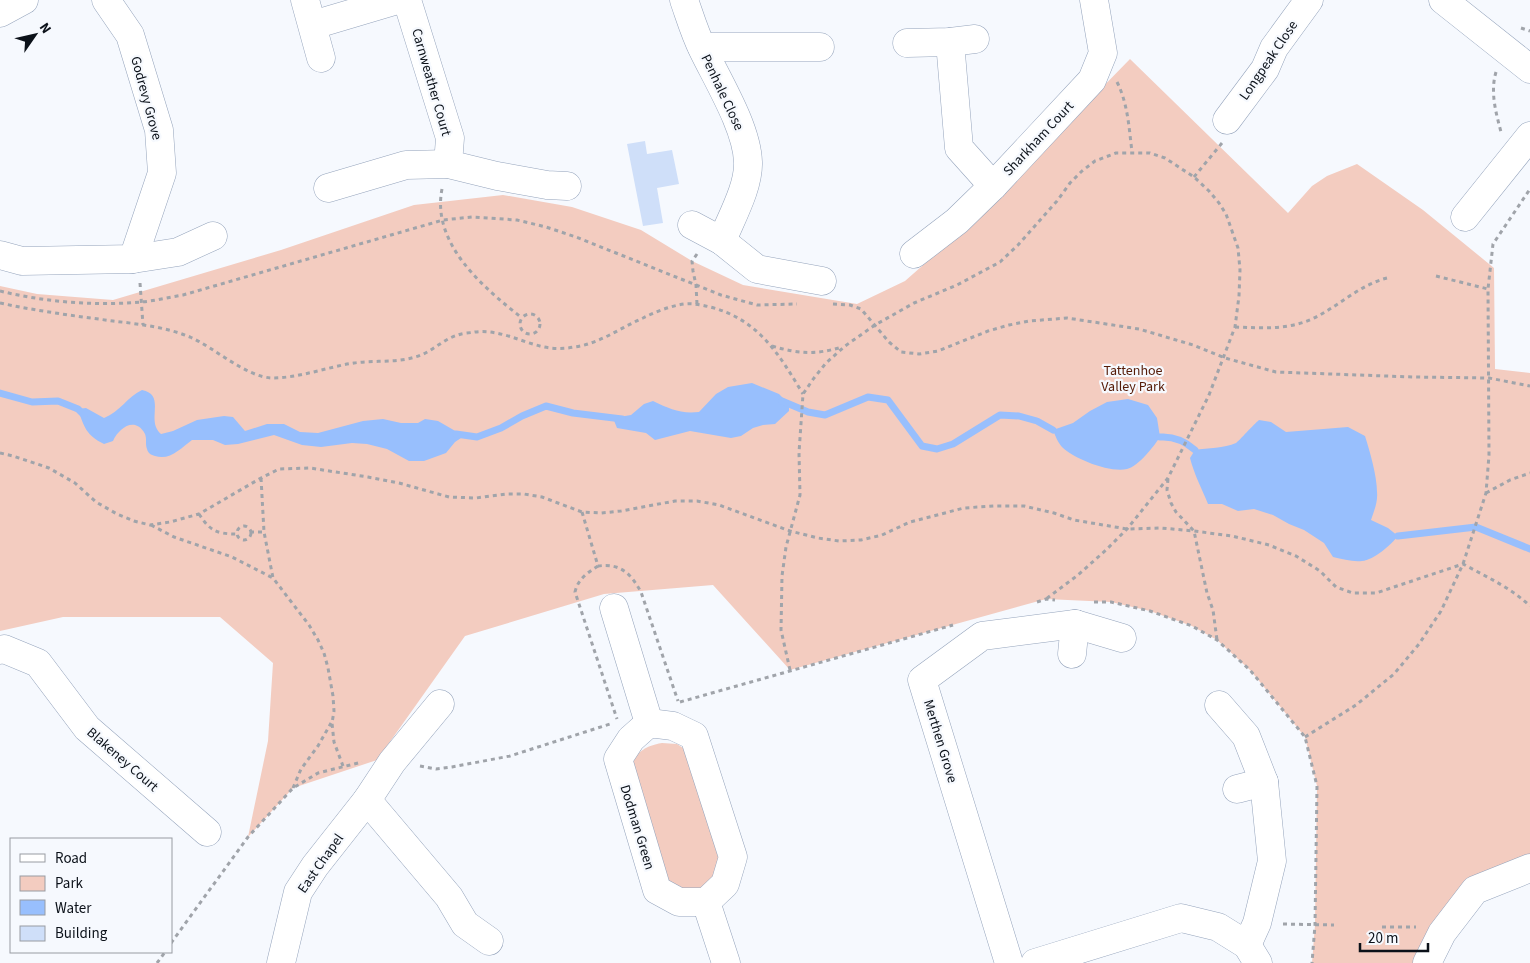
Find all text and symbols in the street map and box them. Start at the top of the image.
north arrow [10,10,60,60]
street label: Longpeak Close [1235,17,1303,104]
text: N [34,19,56,38]
street label: Carnweather Court [406,26,456,139]
street label: Penhale Close [696,51,749,134]
street label: Godrevy Grove [125,54,167,142]
street label: Sharkham Court [999,97,1079,181]
park label: Tattenhoe Valley Park [1101,361,1165,397]
street label: Merthen Grove [918,697,962,785]
street label: Blakeney Court [82,723,163,797]
street label: Dodman Green [615,782,659,872]
street label: East Chapel [293,829,349,897]
legend [10,838,172,953]
text: Road [55,848,87,869]
text: Park [55,873,84,894]
text: Water [55,898,92,919]
scale bar [1360,920,1428,952]
text: Building [55,923,108,944]
text: 20 m [1368,928,1398,949]

